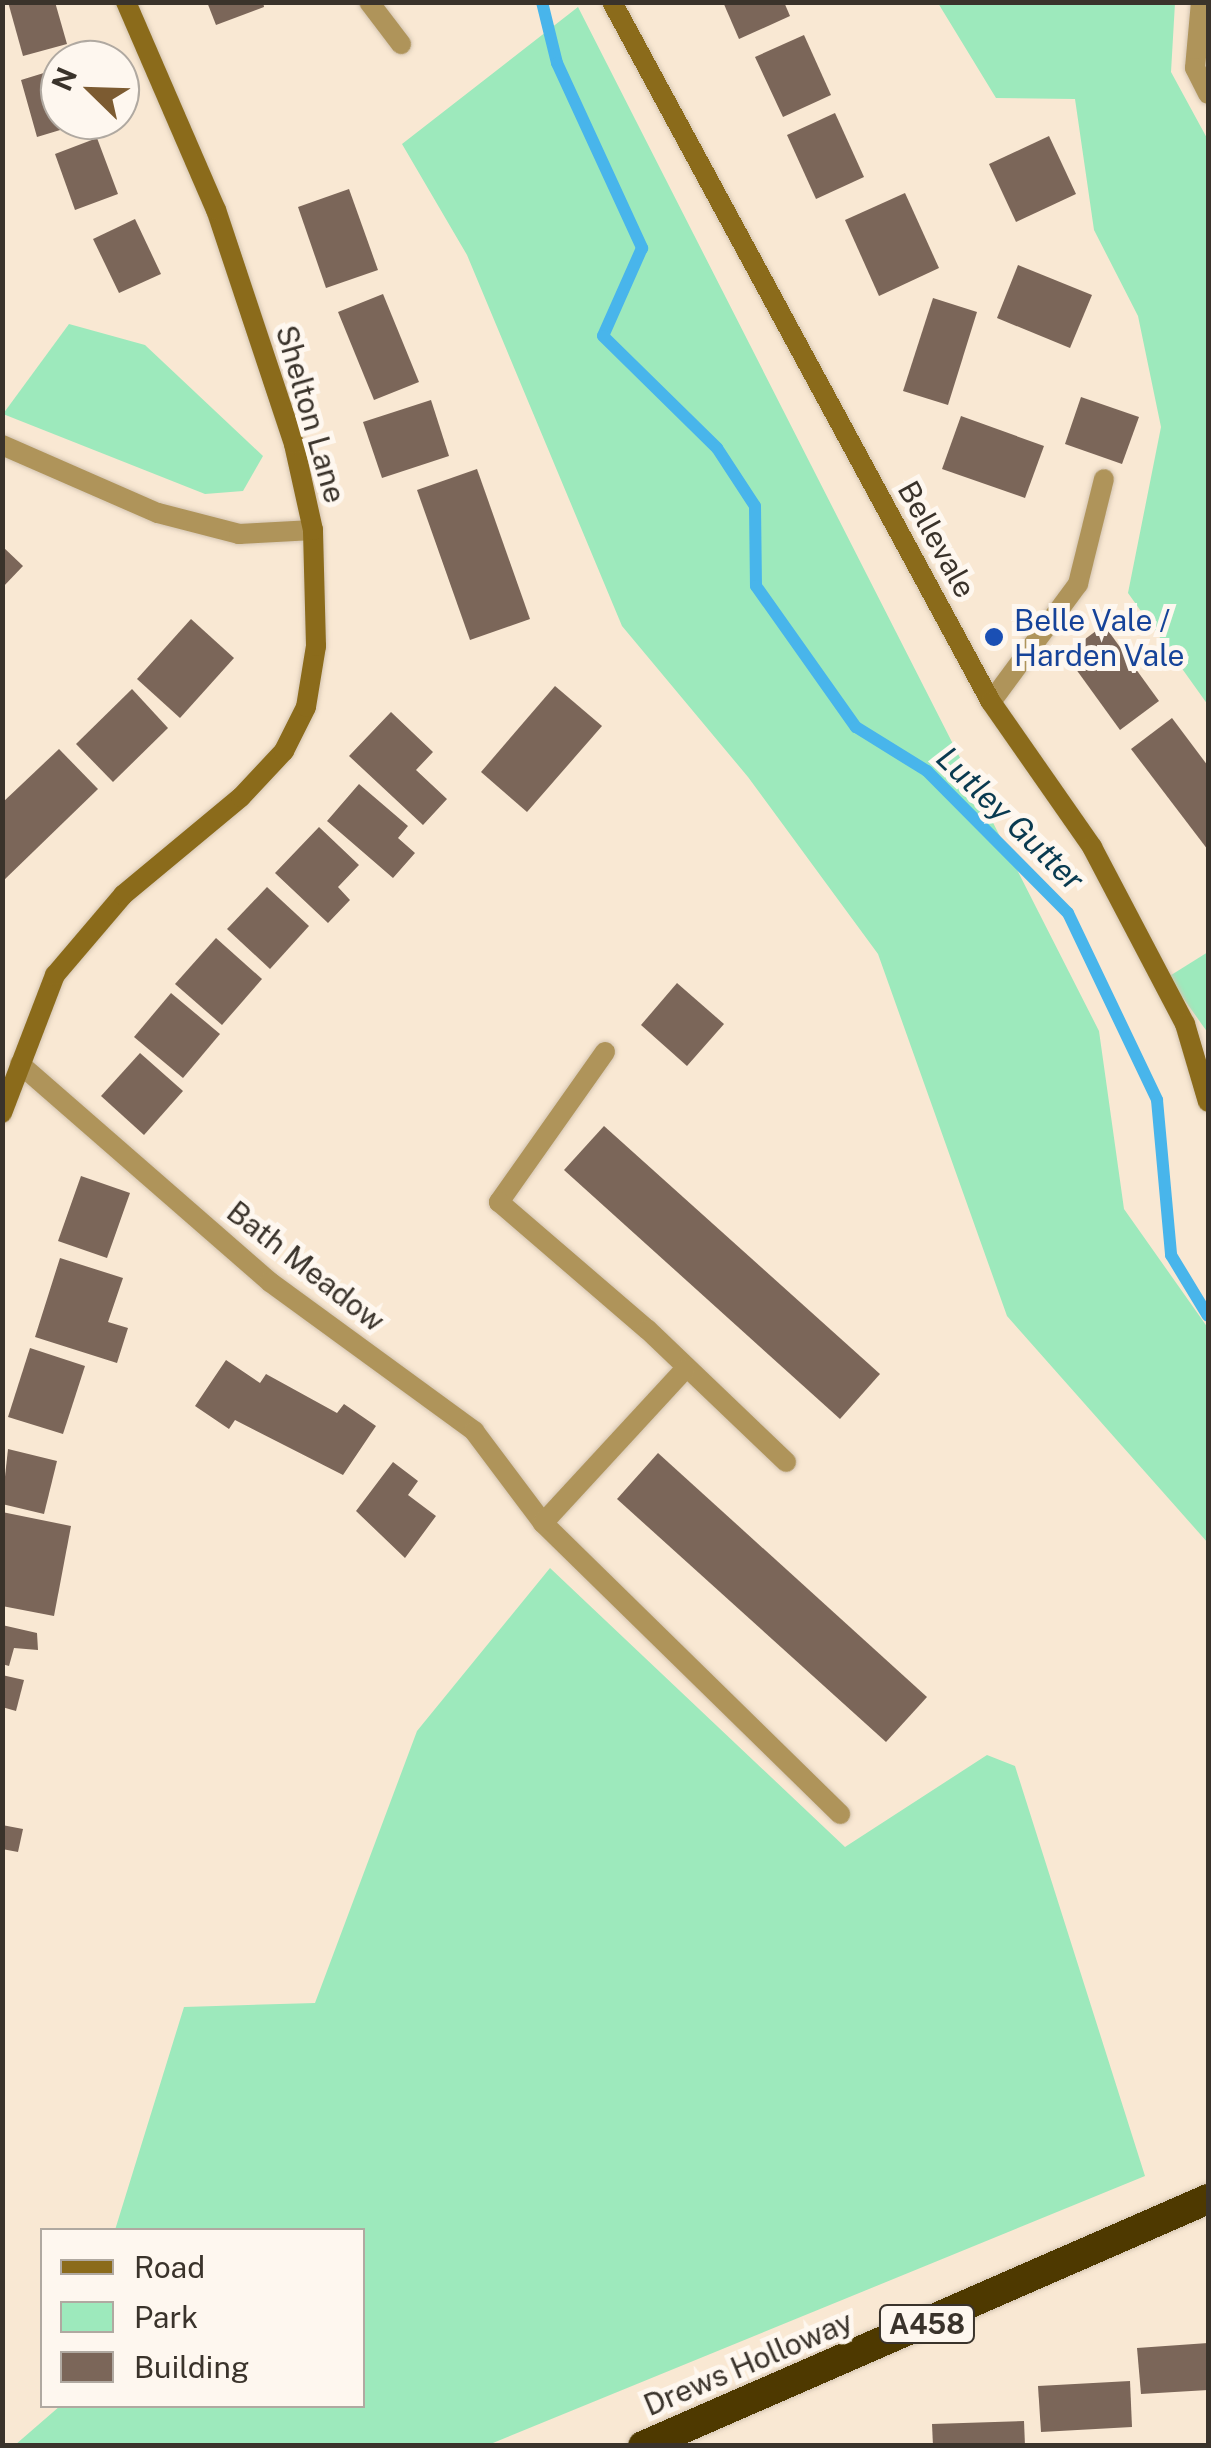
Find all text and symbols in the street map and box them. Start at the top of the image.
north arrow [40,40,140,140]
text: N [44,62,83,95]
street label: Shelton Lane [268,321,354,507]
street label: Bellevale [890,474,984,604]
place label: Belle Vale / Harden Vale [1014,602,1185,672]
marker: Belle Vale / Harden Vale [983,626,1005,648]
water label: Lutley Gutter [928,739,1092,899]
street label: Bath Meadow [220,1193,392,1339]
legend [40,2228,365,2408]
text: Road [134,2249,205,2285]
text: Park [134,2299,198,2335]
road number: A458 [877,2301,977,2347]
street label: Drews Holloway [638,2303,858,2423]
text: Building [134,2349,249,2385]

